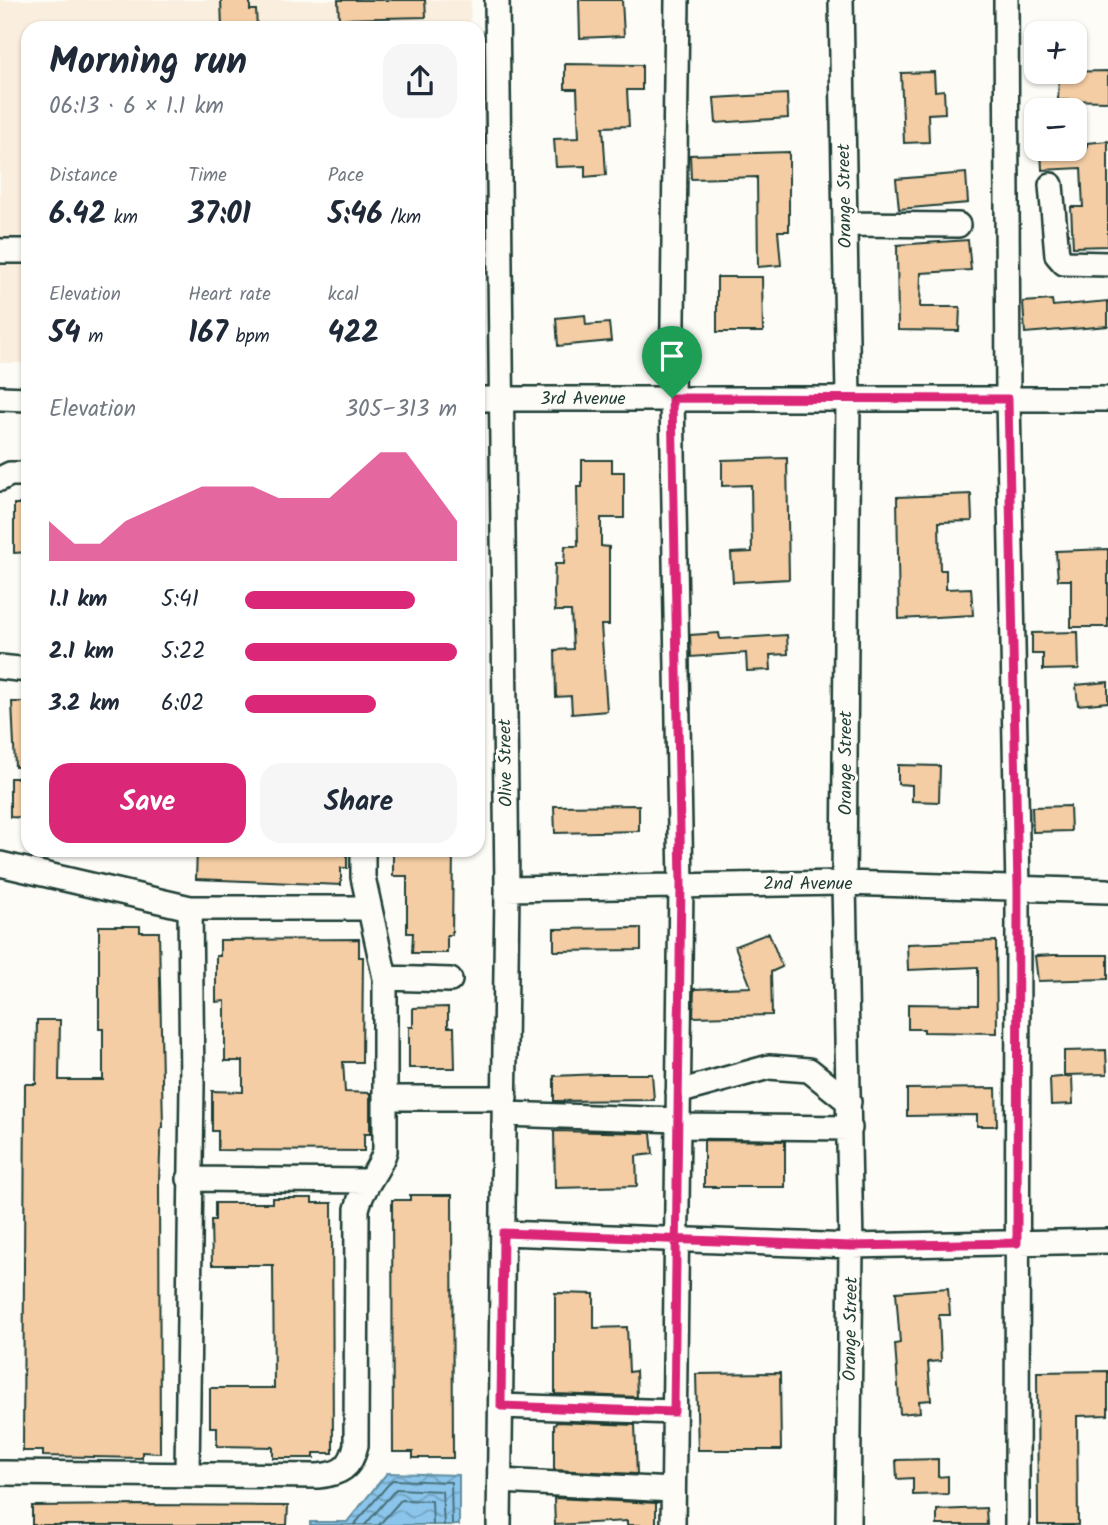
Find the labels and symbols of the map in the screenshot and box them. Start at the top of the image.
street label: Orange Street [830,142,861,248]
pin [642,326,702,398]
street label: 3rd Avenue [540,385,626,414]
street label: Orange Street [832,710,861,815]
street label: Olive Street [491,718,522,807]
street label: 2nd Avenue [763,870,853,899]
street label: Orange Street [836,1275,867,1382]

